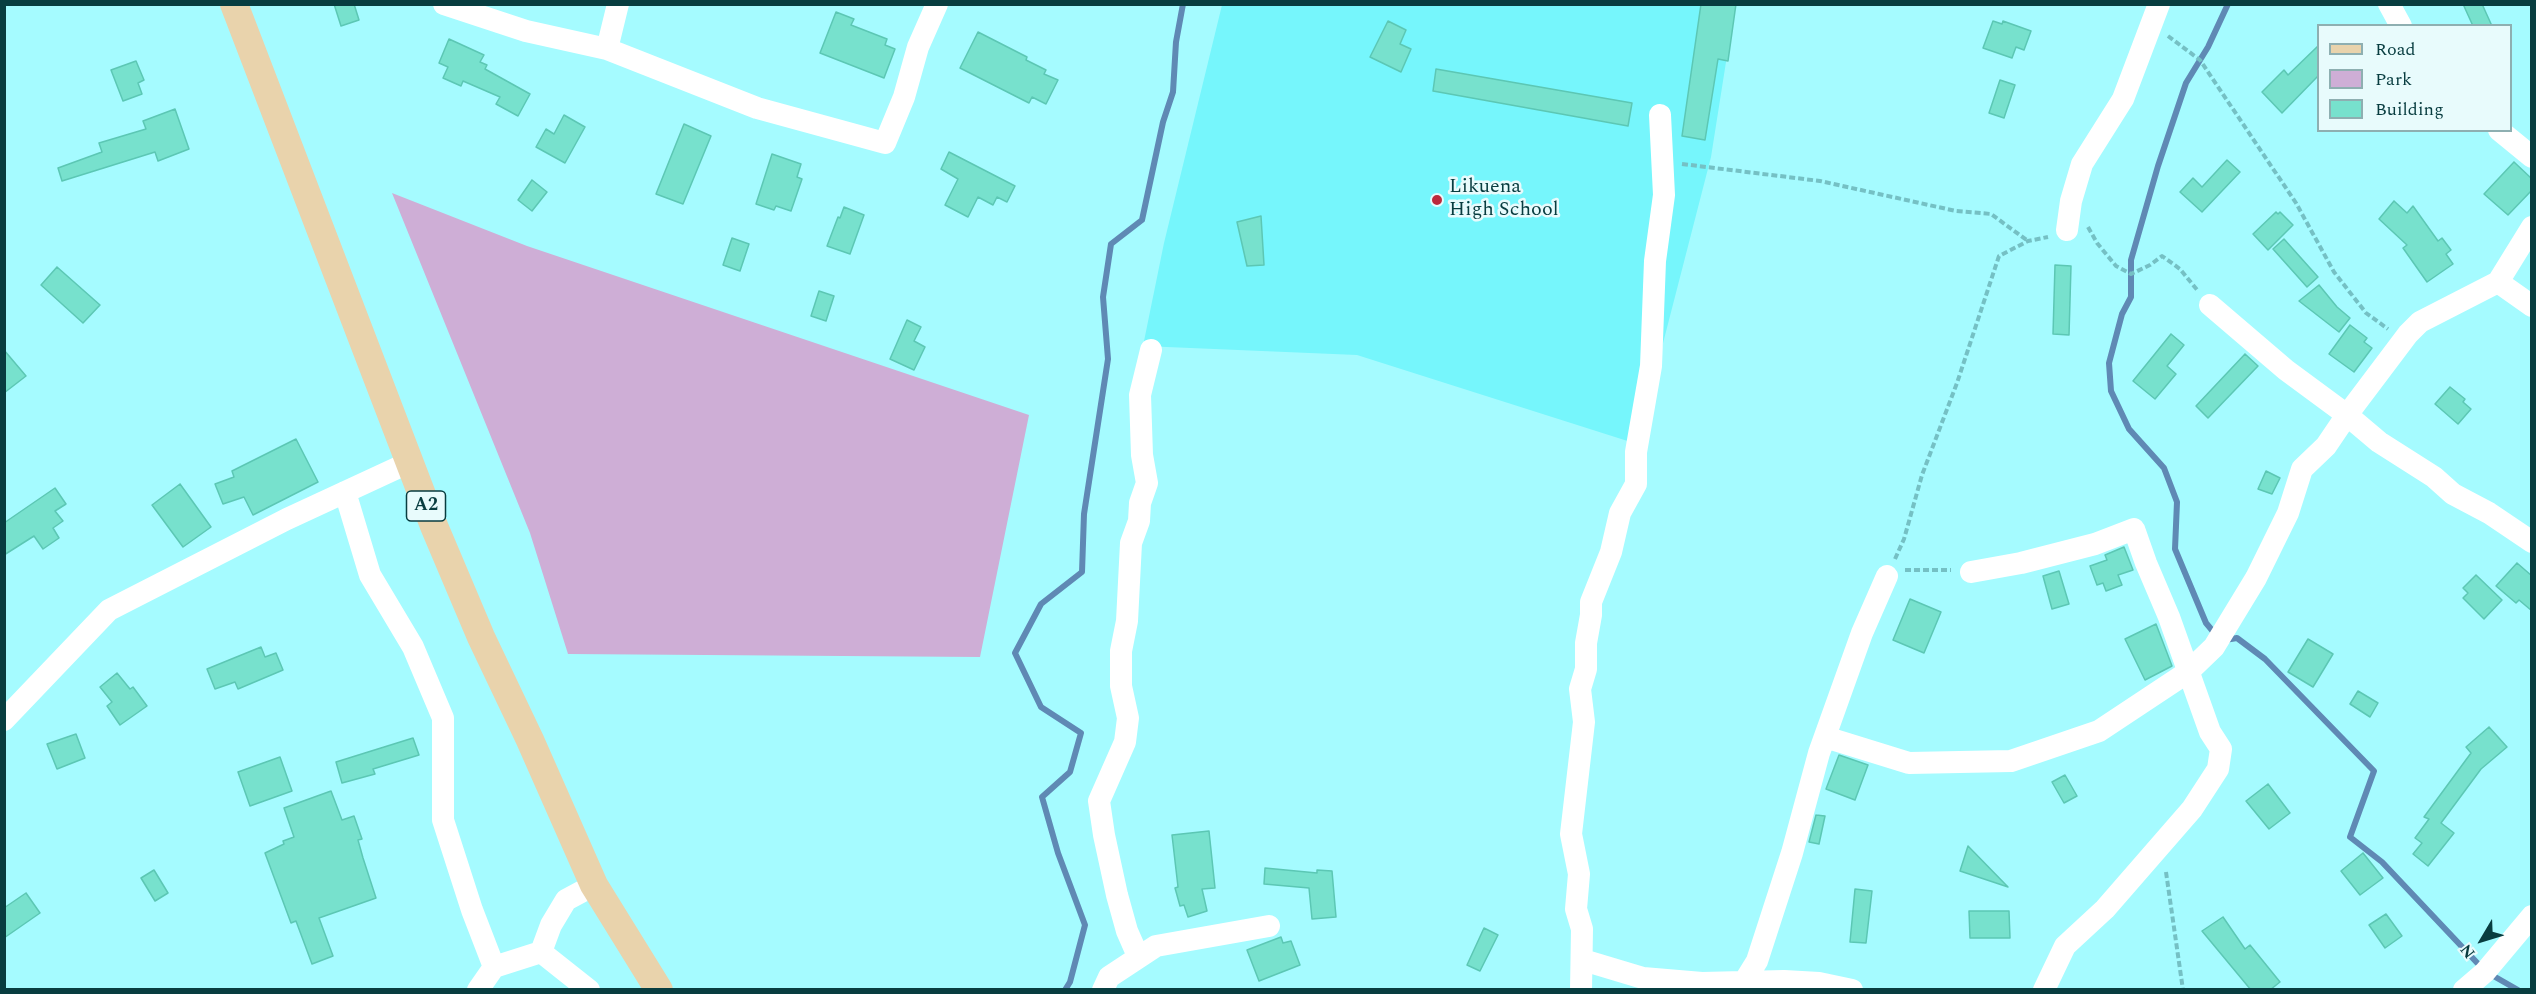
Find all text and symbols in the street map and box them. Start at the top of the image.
legend [2317,24,2512,132]
text: Road [2375,36,2416,63]
text: Park [2375,66,2412,93]
text: Building [2375,96,2444,123]
place label: Likuena High School [1449,176,1559,223]
marker: Likuena High School [1430,193,1444,207]
road number: A2 [406,491,446,521]
north arrow [2452,910,2512,970]
text: N [2454,939,2481,964]

